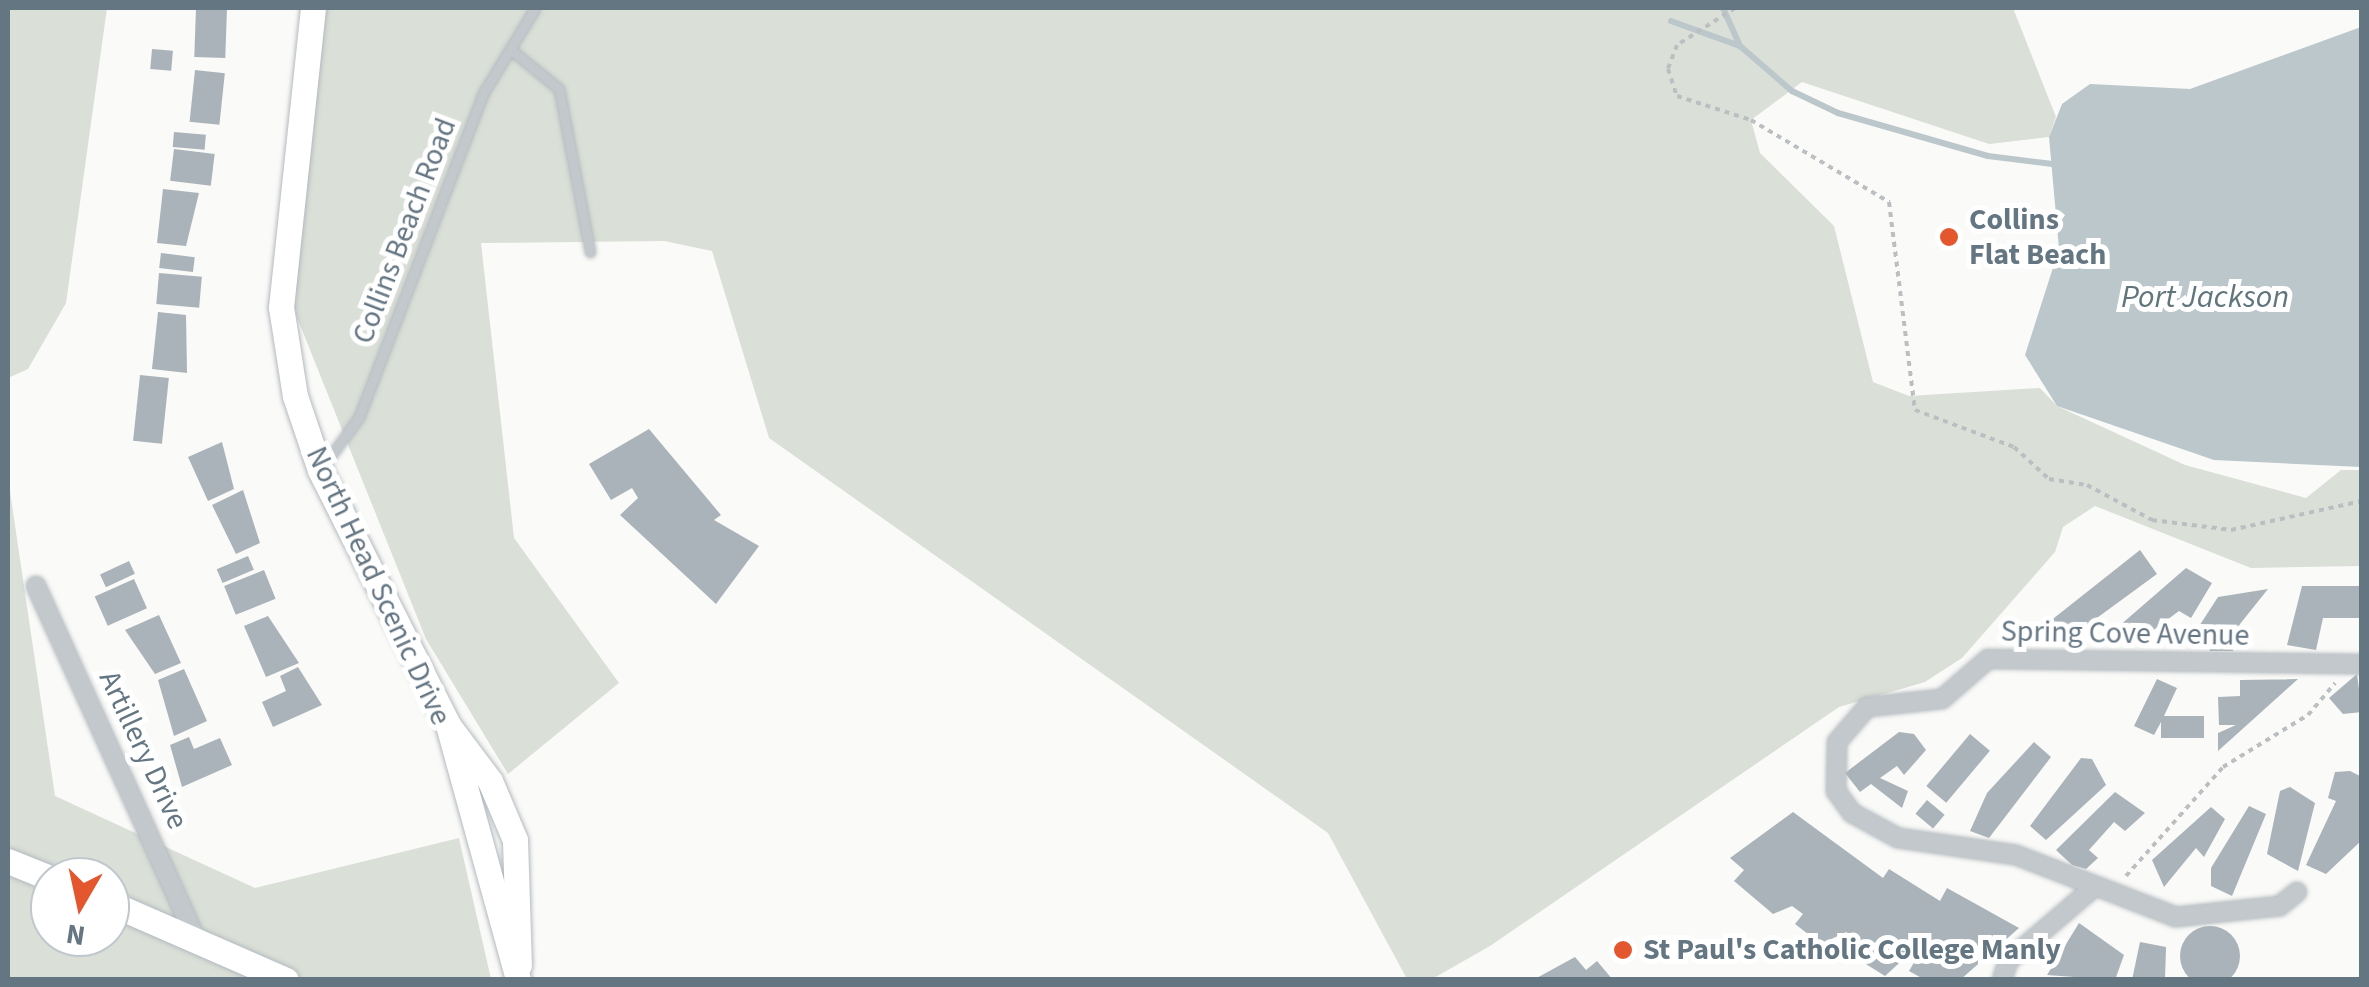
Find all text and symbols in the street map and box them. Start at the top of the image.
street label: Collins Beach Road [345,113,465,349]
place label: Collins Flat Beach [1969,202,2106,272]
marker: Collins Flat Beach [1938,226,1960,248]
water label: Port Jackson [2121,278,2289,316]
street label: North Head Scenic Drive [298,441,458,731]
street label: Spring Cove Avenue [2000,614,2250,654]
street label: Artillery Drive [91,665,195,835]
north arrow [30,857,130,957]
text: N [63,913,88,956]
place label: St Paul's Catholic College Manly [1643,932,2061,968]
marker: St Paul's Catholic College Manly [1612,939,1634,961]

